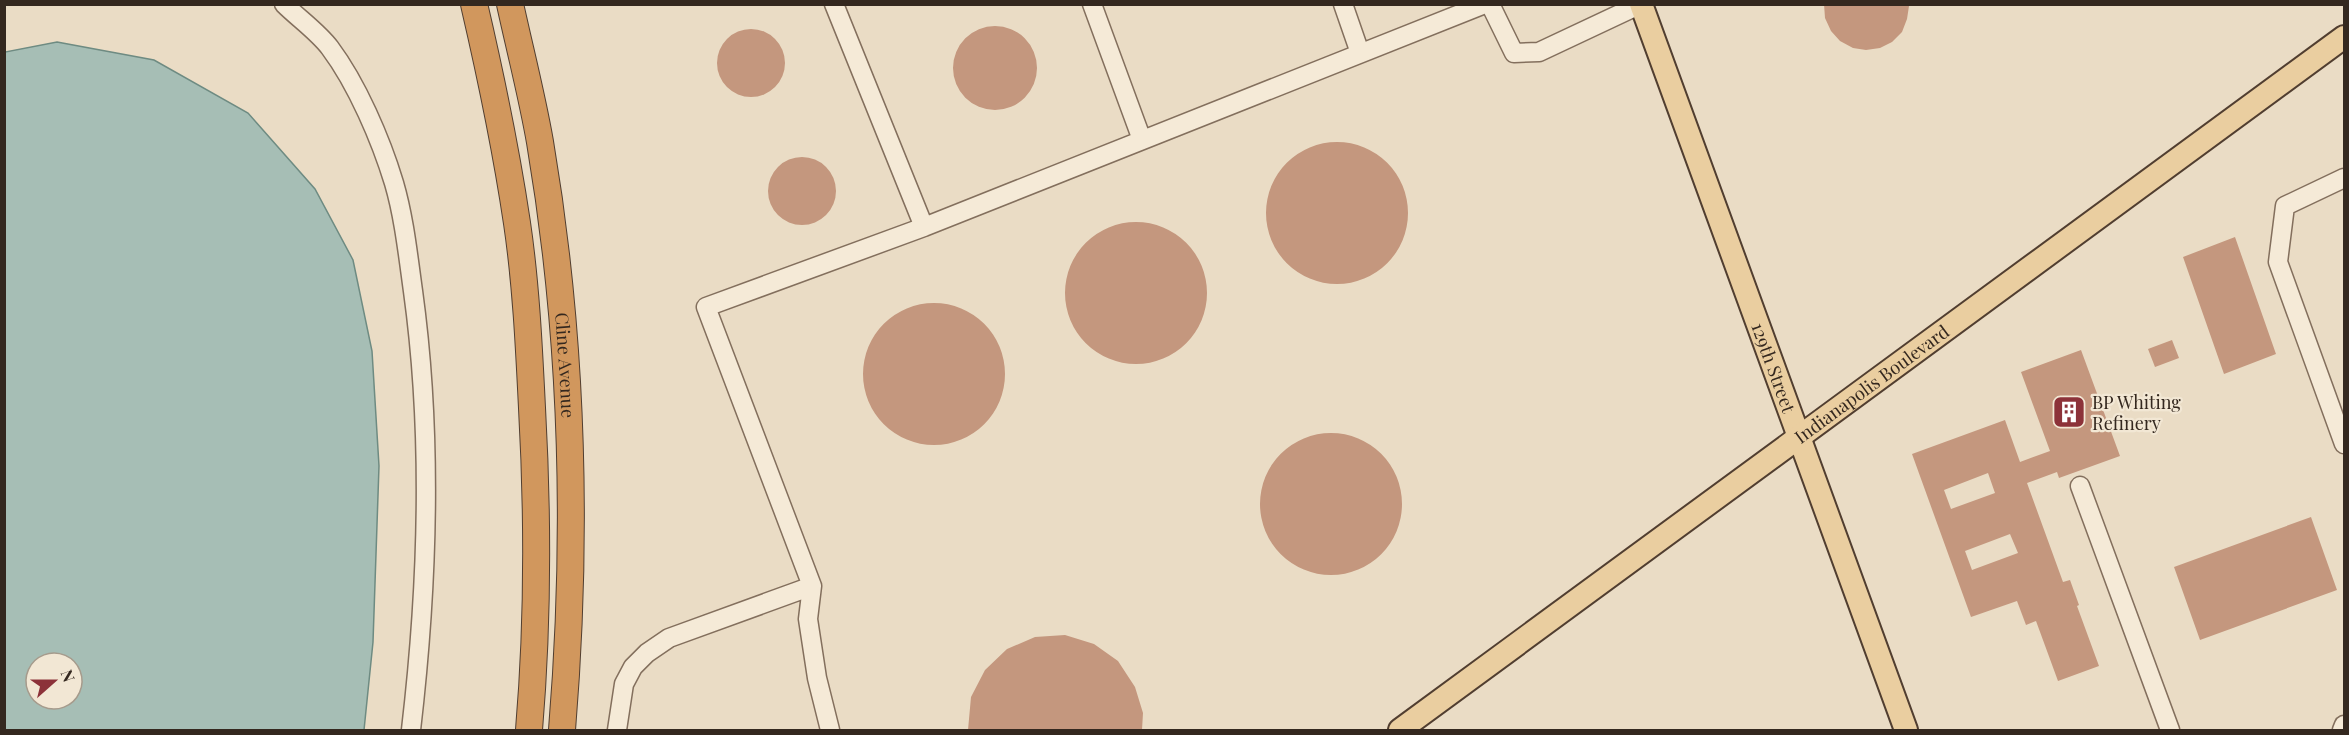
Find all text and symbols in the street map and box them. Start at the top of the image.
street label: Cline Avenue [550,311,581,419]
street label: 129th Street [1746,319,1801,417]
street label: Indianapolis Boulevard [1790,319,1954,448]
place label: BP Whiting Refinery [2092,390,2181,435]
building icon: BP Whiting Refinery [2051,394,2087,430]
north arrow [24,651,84,711]
text: N [57,666,81,685]

